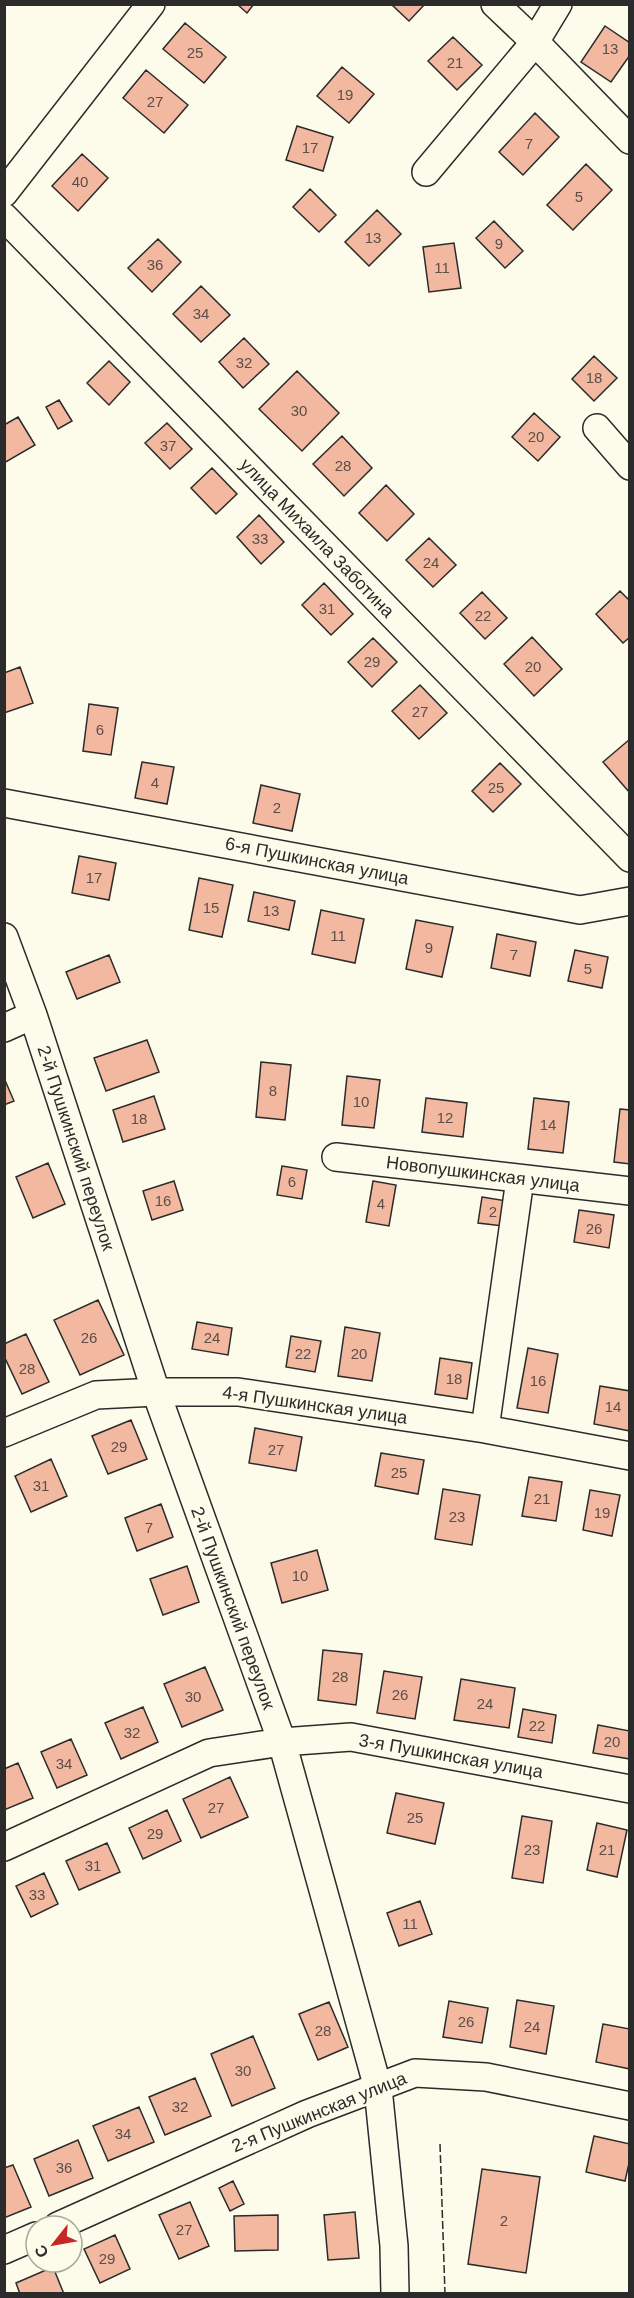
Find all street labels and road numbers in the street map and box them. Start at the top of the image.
street label: улица Михаила Заботина [236,454,399,622]
street label: 6-я Пушкинская улица [224,833,411,889]
street label: 2-й Пушкинский переулок [33,1043,119,1253]
street label: Новопушкинская улица [385,1152,582,1196]
street label: 4-я Пушкинская улица [221,1382,410,1428]
street label: 2-й Пушкинский переулок [187,1504,279,1712]
street label: 3-я Пушкинская улица [357,1730,546,1782]
street label: 2-я Пушкинская улица [229,2067,410,2156]

